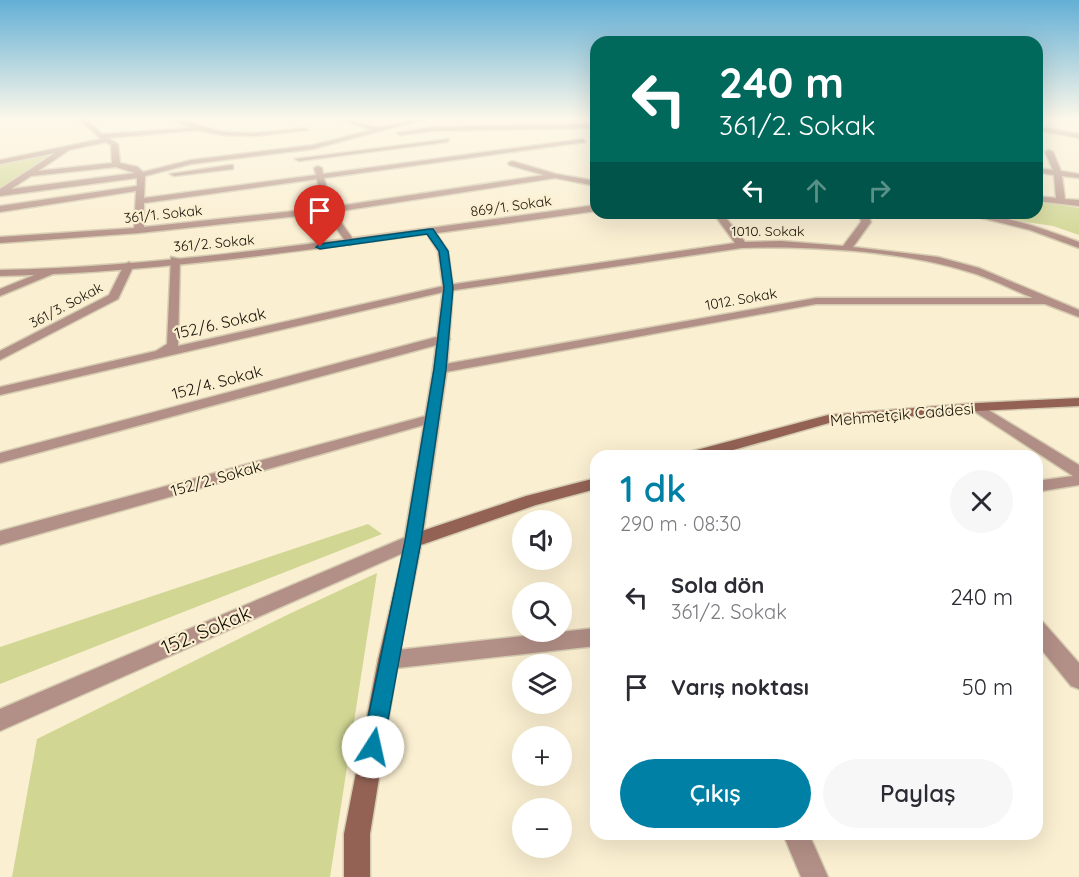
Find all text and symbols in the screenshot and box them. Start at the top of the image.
text: 240 m [719,56,844,109]
icon: left [620,60,698,138]
text: 361/2. Sokak [719,108,875,142]
icon: left [737,174,770,207]
icon: ahead [800,174,833,207]
icon: right [863,174,896,207]
pin [294,185,345,247]
street label: 869/1. Sokak [469,191,553,221]
icon: arrive [303,194,336,227]
street label: 361/1. Sokak [123,201,203,227]
street label: 1010. Sokak [731,222,805,240]
street label: 361/2. Sokak [173,230,255,256]
street label: 361/3. Sokak [26,278,106,332]
street label: 1012. Sokak [704,284,778,314]
street label: 152/6. Sokak [172,303,268,343]
street label: 152/4. Sokak [170,360,264,404]
street label: Mehmetçik Caddesi [829,398,975,430]
street label: 152/2. Sokak [168,456,264,500]
text: 1 dk [620,466,686,511]
button: close [950,470,1013,533]
map controls [512,510,572,858]
button: sound [512,510,572,570]
text: 290 m · 08:30 [620,511,741,536]
text: Sola dön [671,571,764,599]
icon: left [620,581,653,614]
button: search [512,582,572,642]
text: 240 m [950,583,1013,611]
street label: 152. Sokak [157,599,255,660]
text: 361/2. Sokak [671,599,787,624]
button: layers [512,654,572,714]
icon: arrive [620,671,653,704]
text: Varış noktası [671,673,809,701]
text: 50 m [962,673,1013,701]
position arrow [341,715,405,779]
button: + [512,726,572,786]
button: Çıkış [620,759,811,828]
button: Paylaş [823,759,1013,828]
button: − [512,798,572,858]

